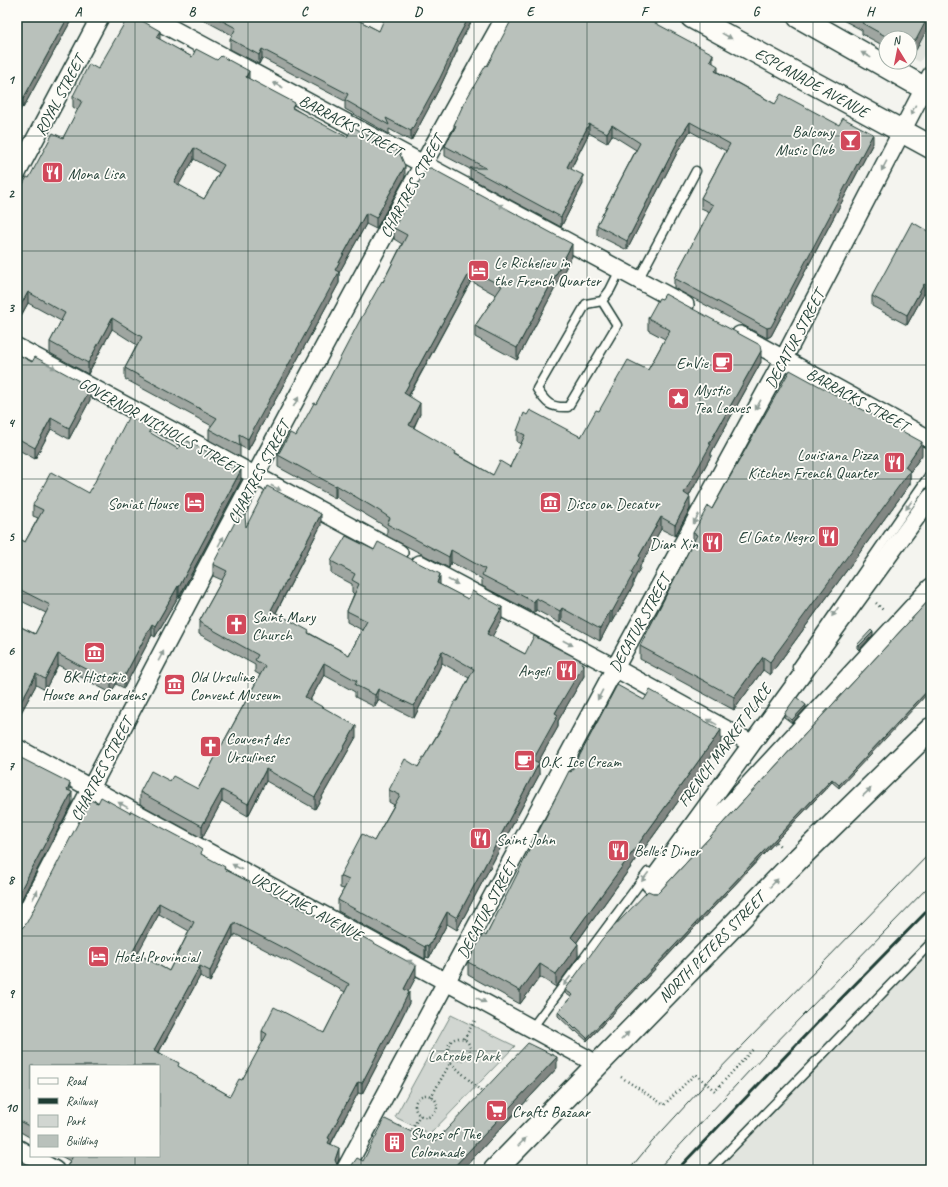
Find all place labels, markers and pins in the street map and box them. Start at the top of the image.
place label: Balcony Music Club [775,122,836,160]
bar icon: Balcony Music Club [837,127,863,153]
restaurant icon: Mona Lisa [39,160,65,186]
place label: Mona Lisa [68,164,126,184]
place label: Le Richelieu in the French Quarter [494,253,602,291]
hotel icon: Le Richelieu in the French Quarter [466,258,492,284]
cafe icon: EnVie [710,349,736,375]
place label: EnVie [676,353,710,373]
place label: Mystic Tea Leaves [694,380,752,418]
place icon: Mystic Tea Leaves [665,385,691,411]
place label: Louisiana Pizza Kitchen French Quarter [748,445,880,483]
restaurant icon: Louisiana Pizza Kitchen French Quarter [881,450,907,476]
hotel icon: Soniat House [181,490,207,516]
museum icon: Disco on Decatur [538,490,564,516]
place label: Soniat House [108,494,180,514]
place label: Disco on Decatur [566,494,661,514]
restaurant icon: El Gato Negro [816,523,842,549]
place label: El Gato Negro [738,527,815,547]
restaurant icon: Dian Xin [700,530,726,556]
place label: Dian Xin [649,534,699,554]
place label: Saint Mary Church [252,607,317,645]
church icon: Saint Mary Church [224,612,250,638]
museum icon: BK Historic House and Gardens [81,639,107,665]
restaurant icon: Angeli [553,657,579,683]
place label: Angeli [518,661,552,681]
place label: BK Historic House and Gardens [42,667,147,705]
place label: Old Ursuline Convent Museum [190,667,281,705]
museum icon: Old Ursuline Convent Museum [161,672,187,698]
place label: Couvent des Ursulines [226,729,290,767]
church icon: Couvent des Ursulines [197,734,223,760]
cafe icon: O.K. Ice Cream [512,748,538,774]
place label: O.K. Ice Cream [540,752,622,772]
restaurant icon: Saint John [468,826,494,852]
place label: Saint John [496,830,556,850]
restaurant icon: Belle's Diner [605,837,631,863]
place label: Belle's Diner [634,841,701,861]
hotel icon: Hotel Provincial [85,943,111,969]
place label: Hotel Provincial [114,947,202,967]
supermarket icon: Crafts Bazaar [483,1098,509,1124]
place label: Crafts Bazaar [512,1102,592,1122]
place label: Shops of The Colonnade [410,1124,482,1162]
building icon: Shops of The Colonnade [381,1129,407,1155]

